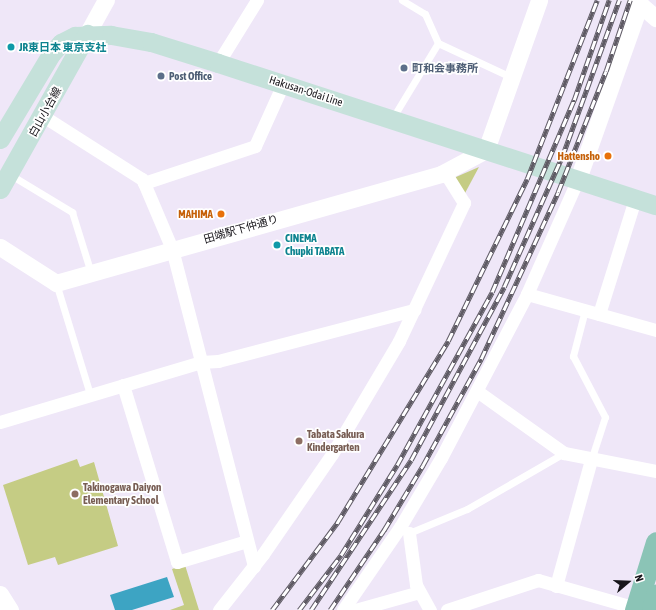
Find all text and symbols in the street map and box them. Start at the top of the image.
place label: JR東日本 東京支社 [19,40,107,54]
marker: JR東日本 東京支社 [6,42,16,52]
place label: 町和会事務所 [412,61,478,75]
marker: 町和会事務所 [399,63,409,73]
place label: Post Office [169,69,212,83]
marker: Post Office [156,71,166,81]
street label: Hakusan-Odai Line [268,73,344,109]
street label: 白山小台線 [26,85,64,139]
place label: Hattensho [558,149,600,163]
marker: Hattensho [603,151,613,161]
place label: MAHIMA [178,207,213,221]
marker: MAHIMA [216,209,226,219]
street label: 田端駅下仲通り [202,212,280,246]
place label: CINEMA Chupki TABATA [285,232,344,258]
marker: CINEMA Chupki TABATA [272,240,282,250]
place label: Tabata Sakura Kindergarten [307,428,364,454]
marker: Tabata Sakura Kindergarten [294,436,304,446]
place label: Takinogawa Daiyon Elementary School [83,481,161,507]
marker: Takinogawa Daiyon Elementary School [70,489,80,499]
north arrow [608,562,648,602]
text: N [633,573,646,583]

